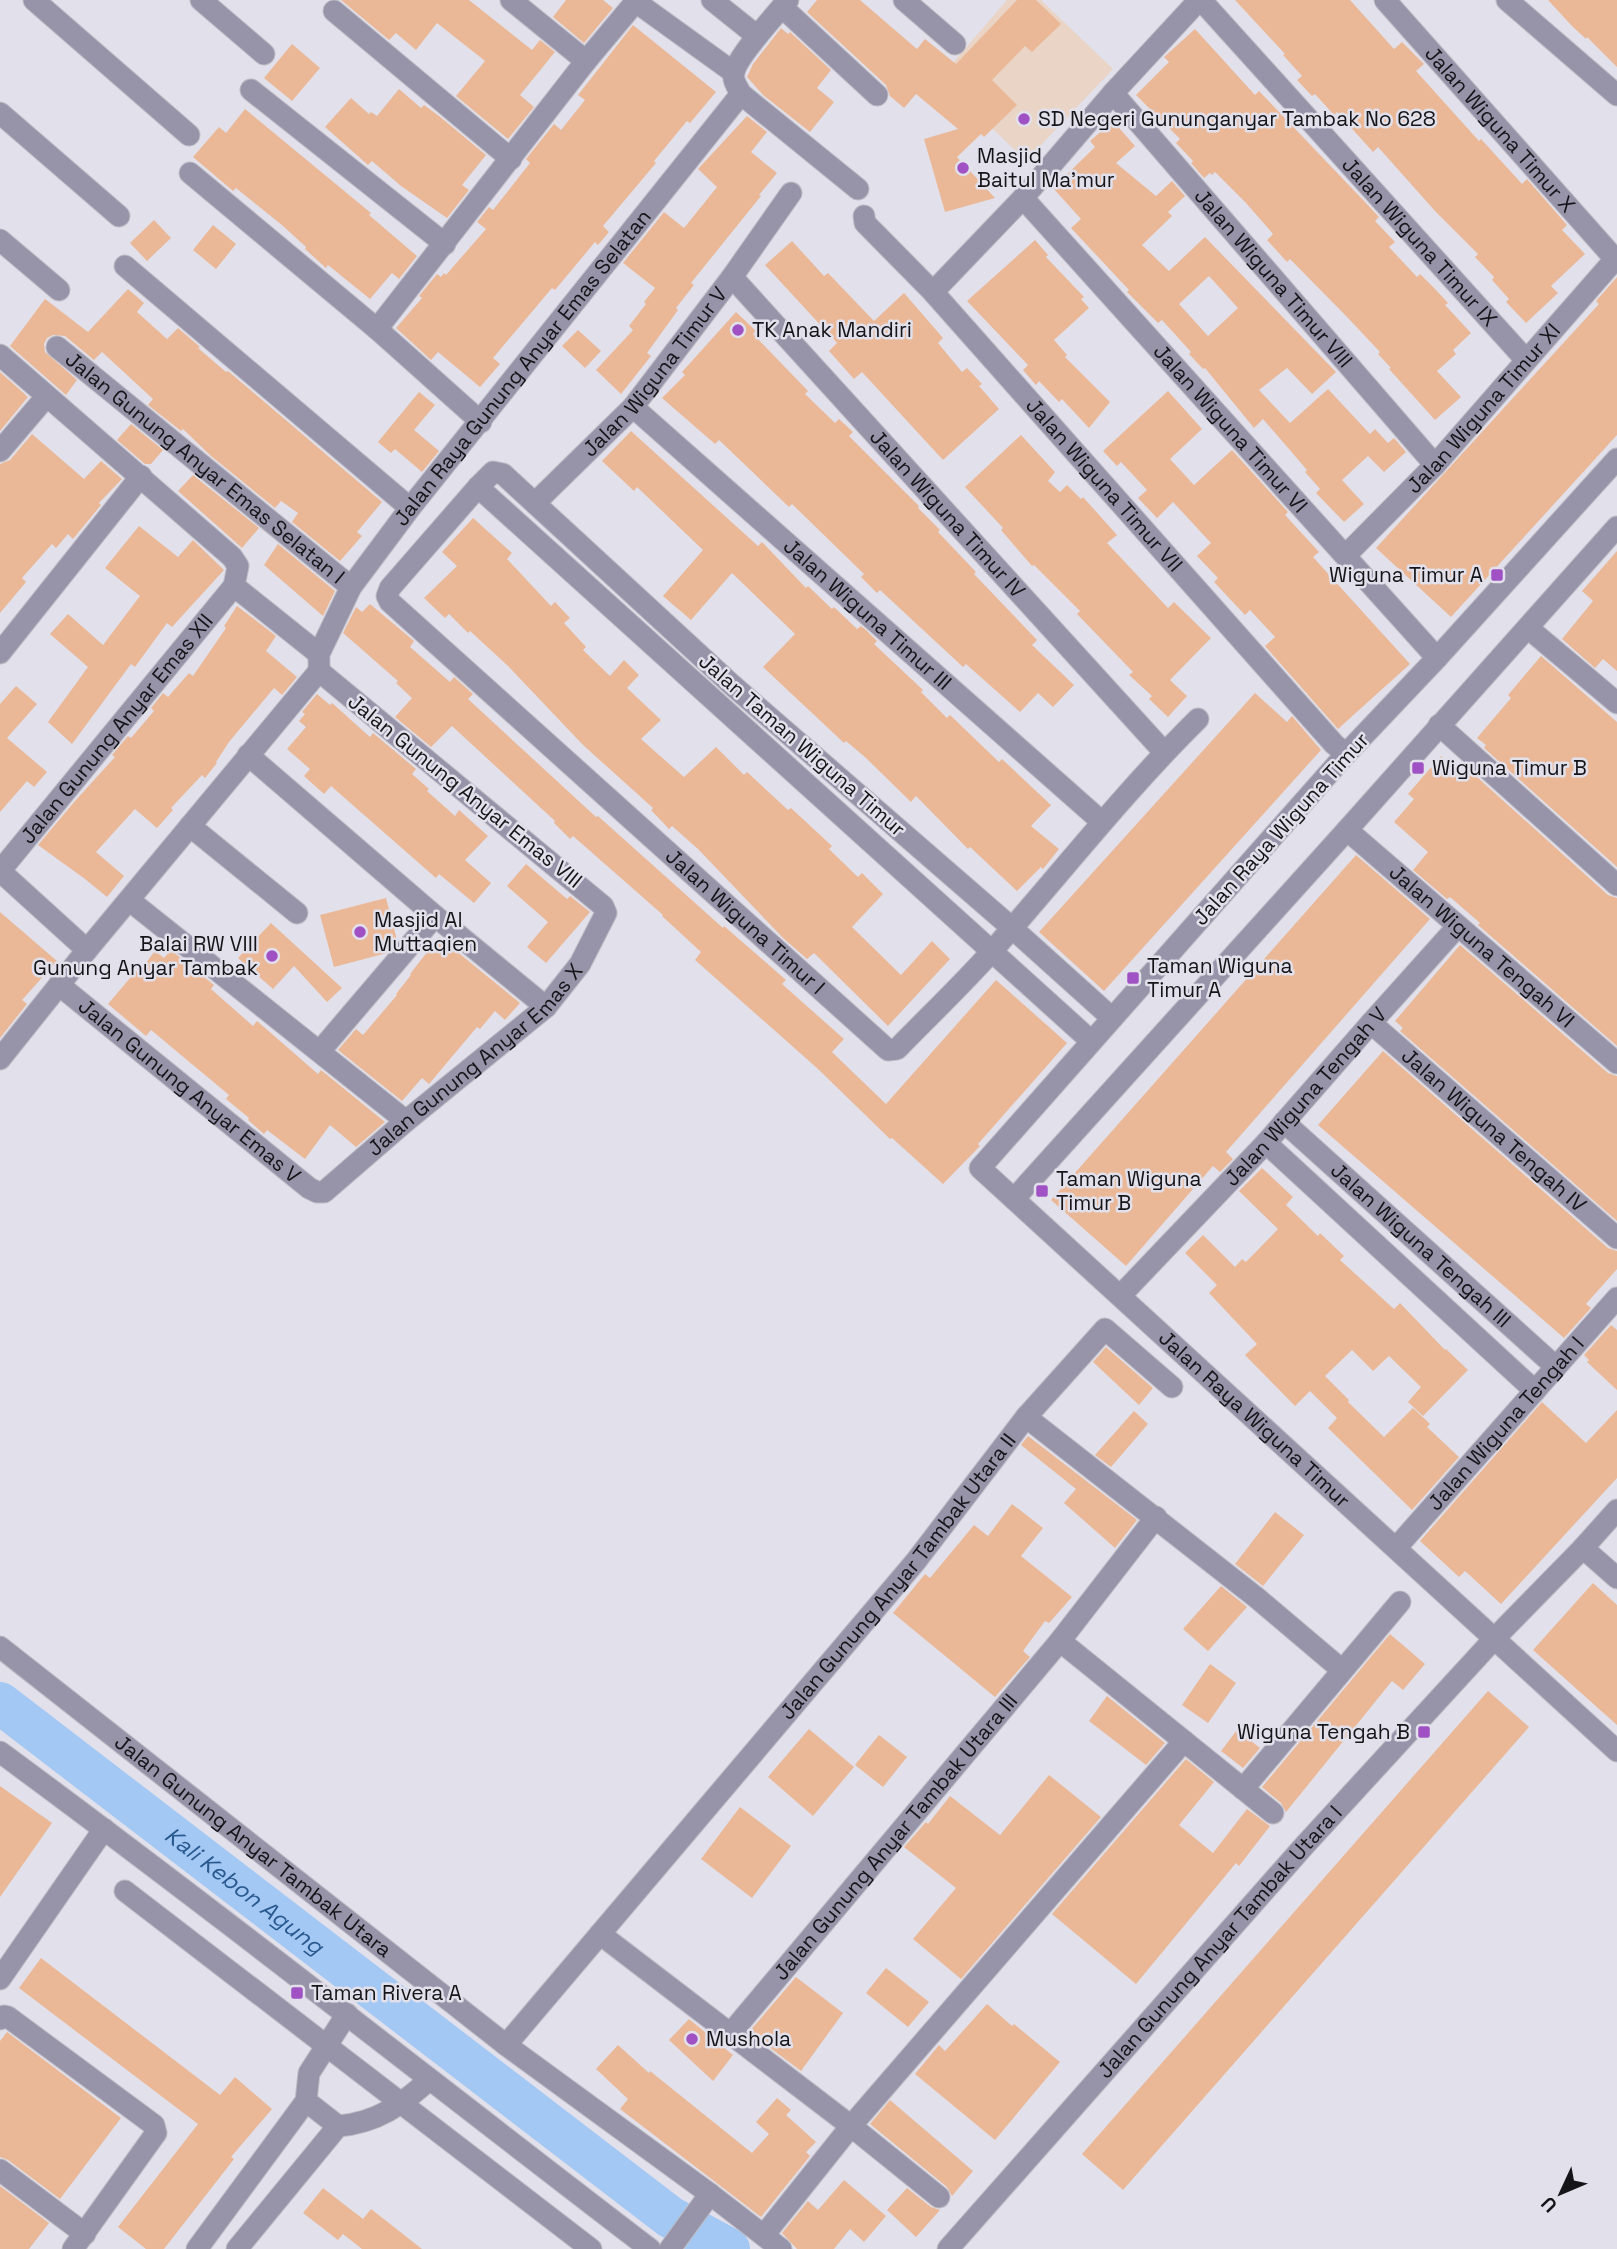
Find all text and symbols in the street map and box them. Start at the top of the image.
street label: Jalan Wiguna Timur X [1419,40,1581,218]
place label: SD Negeri Gununganyar Tambak No 628 [1038,105,1436,132]
marker: SD Negeri Gununganyar Tambak No 628 [1016,111,1032,127]
place label: Masjid Baitul Ma'mur [977,142,1115,193]
street label: Jalan Wiguna Timur IX [1336,151,1503,332]
marker: Masjid Baitul Ma'mur [955,160,971,176]
street label: Jalan Wiguna Timur VIII [1189,183,1359,373]
street label: Jalan Raya Gunung Anyar Emas Selatan [387,203,657,531]
street label: Jalan Wiguna Timur V [576,281,733,462]
place label: TK Anak Mandiri [752,316,912,343]
street label: Jalan Wiguna Timur XI [1400,317,1566,499]
marker: TK Anak Mandiri [730,322,746,338]
street label: Jalan Wiguna Timur VI [1148,338,1314,518]
street label: Jalan Gunung Anyar Emas Selatan I [60,345,351,589]
street label: Jalan Wiguna Timur VII [1020,392,1189,577]
street label: Jalan Wiguna Timur IV [864,423,1031,603]
street label: Jalan Wiguna Timur III [778,532,958,696]
place label: Wiguna Timur A [1329,561,1483,588]
marker: Wiguna Timur A [1489,567,1505,583]
street label: Jalan Gunung Anyar Emas XII [14,608,219,849]
street label: Jalan Taman Wiguna Timur [693,647,911,842]
street label: Jalan Gunung Anyar Emas VIII [343,688,588,894]
street label: Jalan Raya Wiguna Timur [1187,727,1374,931]
place label: Wiguna Timur B [1432,754,1587,781]
marker: Wiguna Timur B [1410,760,1426,776]
street label: Jalan Wiguna Timur I [660,842,831,1000]
street label: Jalan Wiguna Tengah VI [1384,858,1580,1033]
place label: Masjid Al Muttaqien [374,906,477,957]
marker: Masjid Al Muttaqien [352,924,368,940]
place label: Balai RW VIII Gunung Anyar Tambak [33,930,258,981]
marker: Balai RW VIII Gunung Anyar Tambak [264,948,280,964]
place label: Taman Wiguna Timur A [1147,952,1293,1003]
street label: Jalan Gunung Anyar Emas X [361,958,588,1162]
marker: Taman Wiguna Timur A [1125,970,1141,986]
street label: Jalan Gunung Anyar Emas V [73,992,306,1189]
street label: Jalan Wiguna Tengah V [1218,1001,1392,1192]
street label: Jalan Wiguna Tengah IV [1396,1042,1592,1218]
street label: Jalan Wiguna Tengah III [1325,1156,1517,1333]
place label: Taman Wiguna Timur B [1056,1165,1202,1216]
marker: Taman Wiguna Timur B [1034,1183,1050,1199]
street label: Jalan Raya Wiguna Timur [1153,1324,1356,1513]
street label: Jalan Wiguna Tengah I [1421,1331,1590,1516]
street label: Jalan Gunung Anyar Tambak Utara II [774,1428,1022,1725]
street label: Jalan Gunung Anyar Tambak Utara III [767,1688,1023,1985]
place label: Wiguna Tengah B [1237,1718,1410,1745]
marker: Wiguna Tengah B [1416,1724,1432,1740]
street label: Jalan Gunung Anyar Tambak Utara [109,1728,397,1963]
street label: Jalan Gunung Anyar Tambak Utara I [1091,1800,1348,2084]
water label: Kali Kebon Agung [159,1820,331,1962]
place label: Taman Rivera A [311,1979,462,2006]
marker: Taman Rivera A [289,1985,305,2001]
place label: Mushola [706,2025,791,2052]
marker: Mushola [684,2031,700,2047]
north arrow [1526,2158,1596,2228]
text: U [1536,2191,1563,2218]

